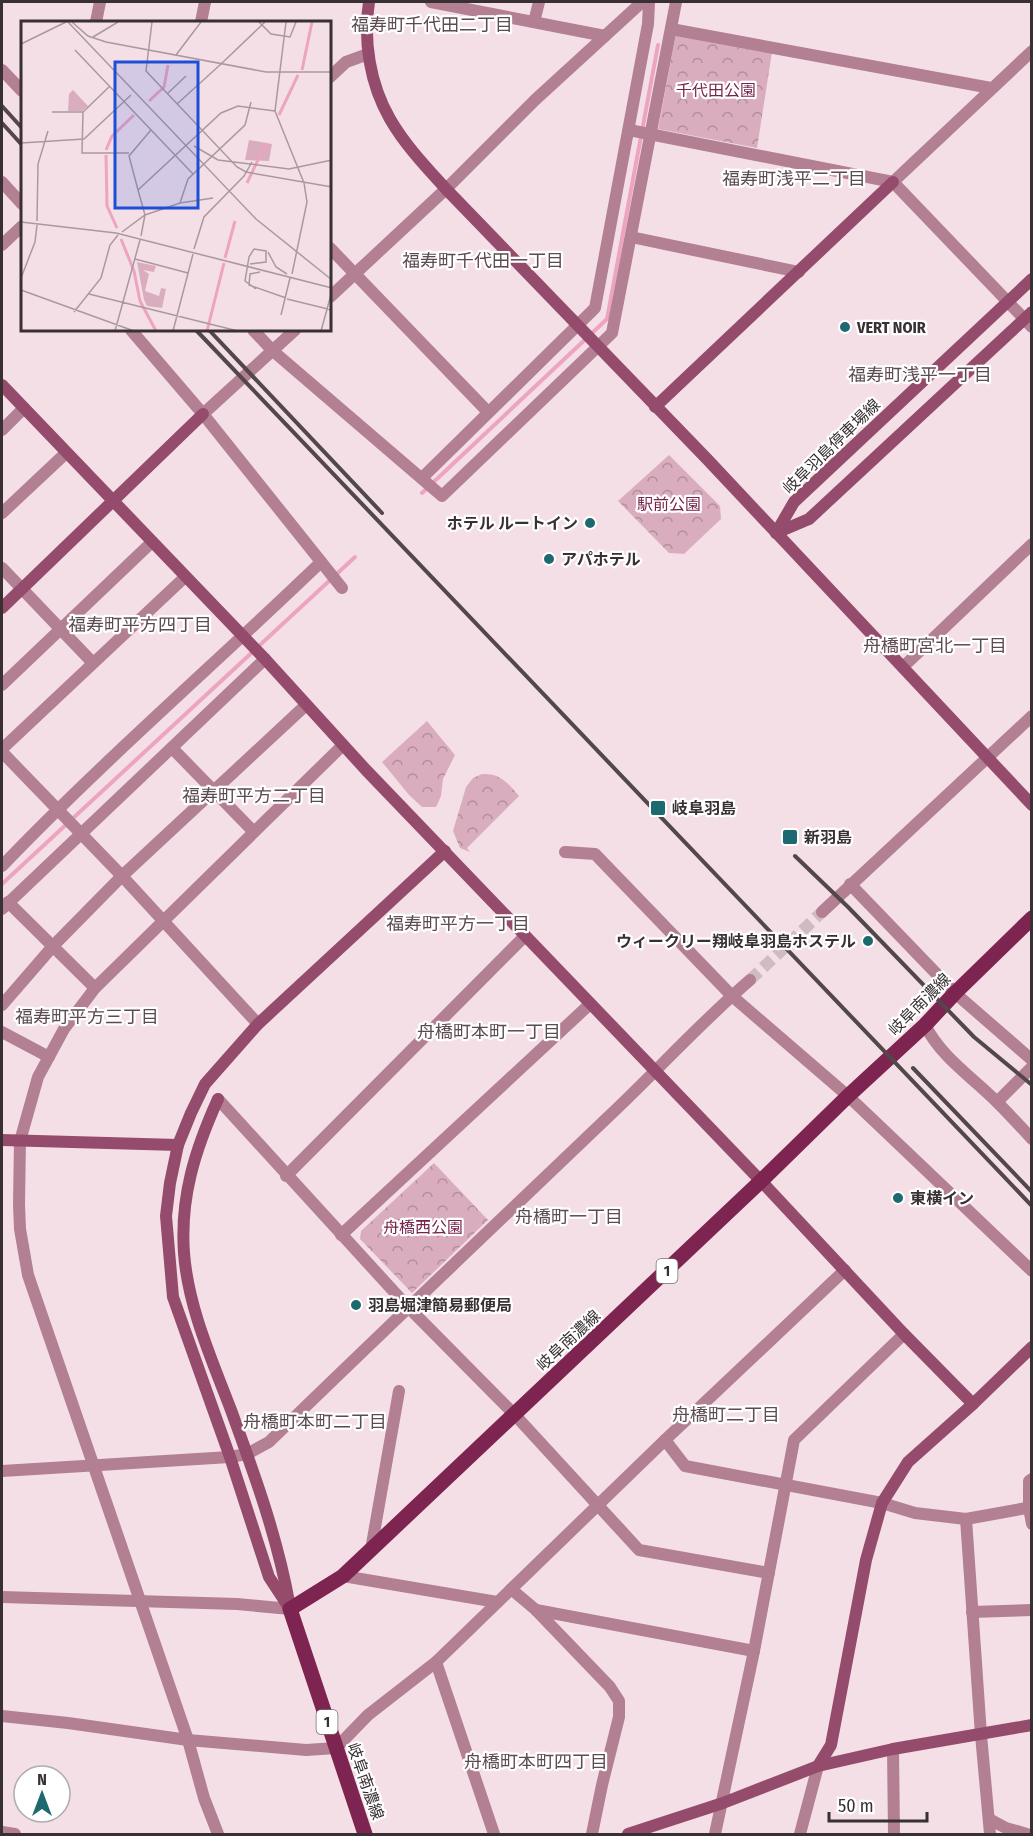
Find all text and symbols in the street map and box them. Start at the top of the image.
district label: 福寿町千代田二丁目 [351,14,513,36]
inset map [21,21,332,332]
park label: 千代田公園 [676,81,756,100]
district label: 福寿町浅平二丁目 [722,168,866,190]
district label: 福寿町千代田一丁目 [402,250,564,272]
place label: VERT NOIR [856,318,927,337]
marker: VERT NOIR [838,320,852,334]
district label: 福寿町浅平一丁目 [848,364,992,386]
street label: 岐阜羽島停車場線 [779,395,884,498]
park label: 駅前公園 [637,495,701,514]
place label: ホテル ルートイン [447,514,578,533]
marker: ホテル ルートイン [583,516,597,530]
place label: アパホテル [561,550,641,569]
marker: アパホテル [542,552,556,566]
district label: 福寿町平方四丁目 [68,614,212,636]
district label: 舟橋町宮北一丁目 [863,635,1007,657]
district label: 福寿町平方二丁目 [182,785,326,807]
marker: 岐阜羽島 [649,799,667,817]
place label: 岐阜羽島 [672,799,736,818]
marker: 新羽島 [781,828,799,846]
place label: 新羽島 [804,828,852,847]
district label: 福寿町平方一丁目 [386,913,530,935]
place label: ウィークリー翔岐阜羽島ホステル [616,932,856,951]
marker: ウィークリー翔岐阜羽島ホステル [861,934,875,948]
street label: 岐阜南濃線 [884,969,954,1039]
district label: 福寿町平方三丁目 [15,1006,159,1028]
district label: 舟橋町本町一丁目 [417,1021,561,1043]
place label: 東横イン [910,1189,974,1208]
marker: 東横イン [891,1191,905,1205]
district label: 舟橋町一丁目 [515,1206,623,1228]
park label: 舟橋西公園 [383,1218,463,1237]
road number: 1 [656,1259,678,1283]
place label: 羽島堀津簡易郵便局 [368,1296,512,1315]
marker: 羽島堀津簡易郵便局 [349,1298,363,1312]
street label: 岐阜南濃線 [533,1306,604,1375]
district label: 舟橋町二丁目 [672,1404,780,1426]
district label: 舟橋町本町二丁目 [243,1411,387,1433]
road number: 1 [316,1710,338,1734]
street label: 岐阜南濃線 [344,1740,388,1822]
district label: 舟橋町本町四丁目 [464,1751,608,1773]
north arrow [12,1764,72,1824]
text: N [37,1770,47,1789]
scale bar [829,1785,926,1823]
text: 50 m [838,1795,874,1817]

